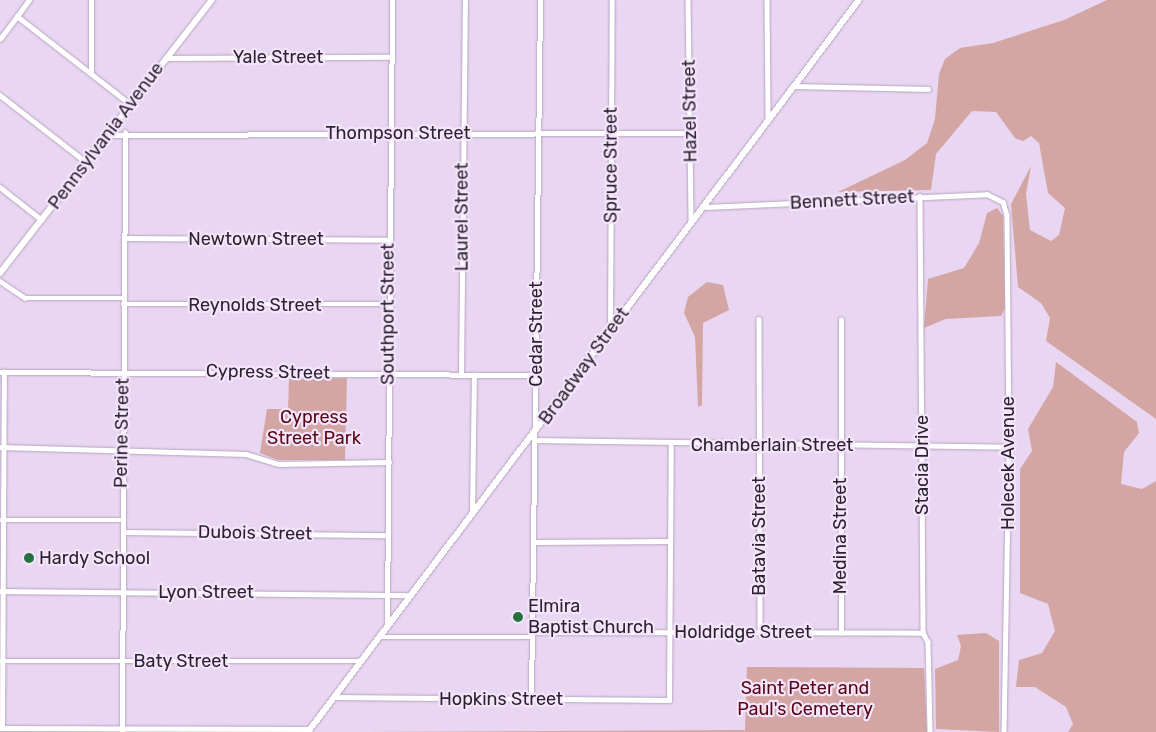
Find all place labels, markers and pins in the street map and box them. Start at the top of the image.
place label: Hardy School [39,547,151,569]
marker: Hardy School [23,552,35,564]
place label: Elmira Baptist Church [528,596,654,638]
marker: Elmira Baptist Church [512,611,524,623]

